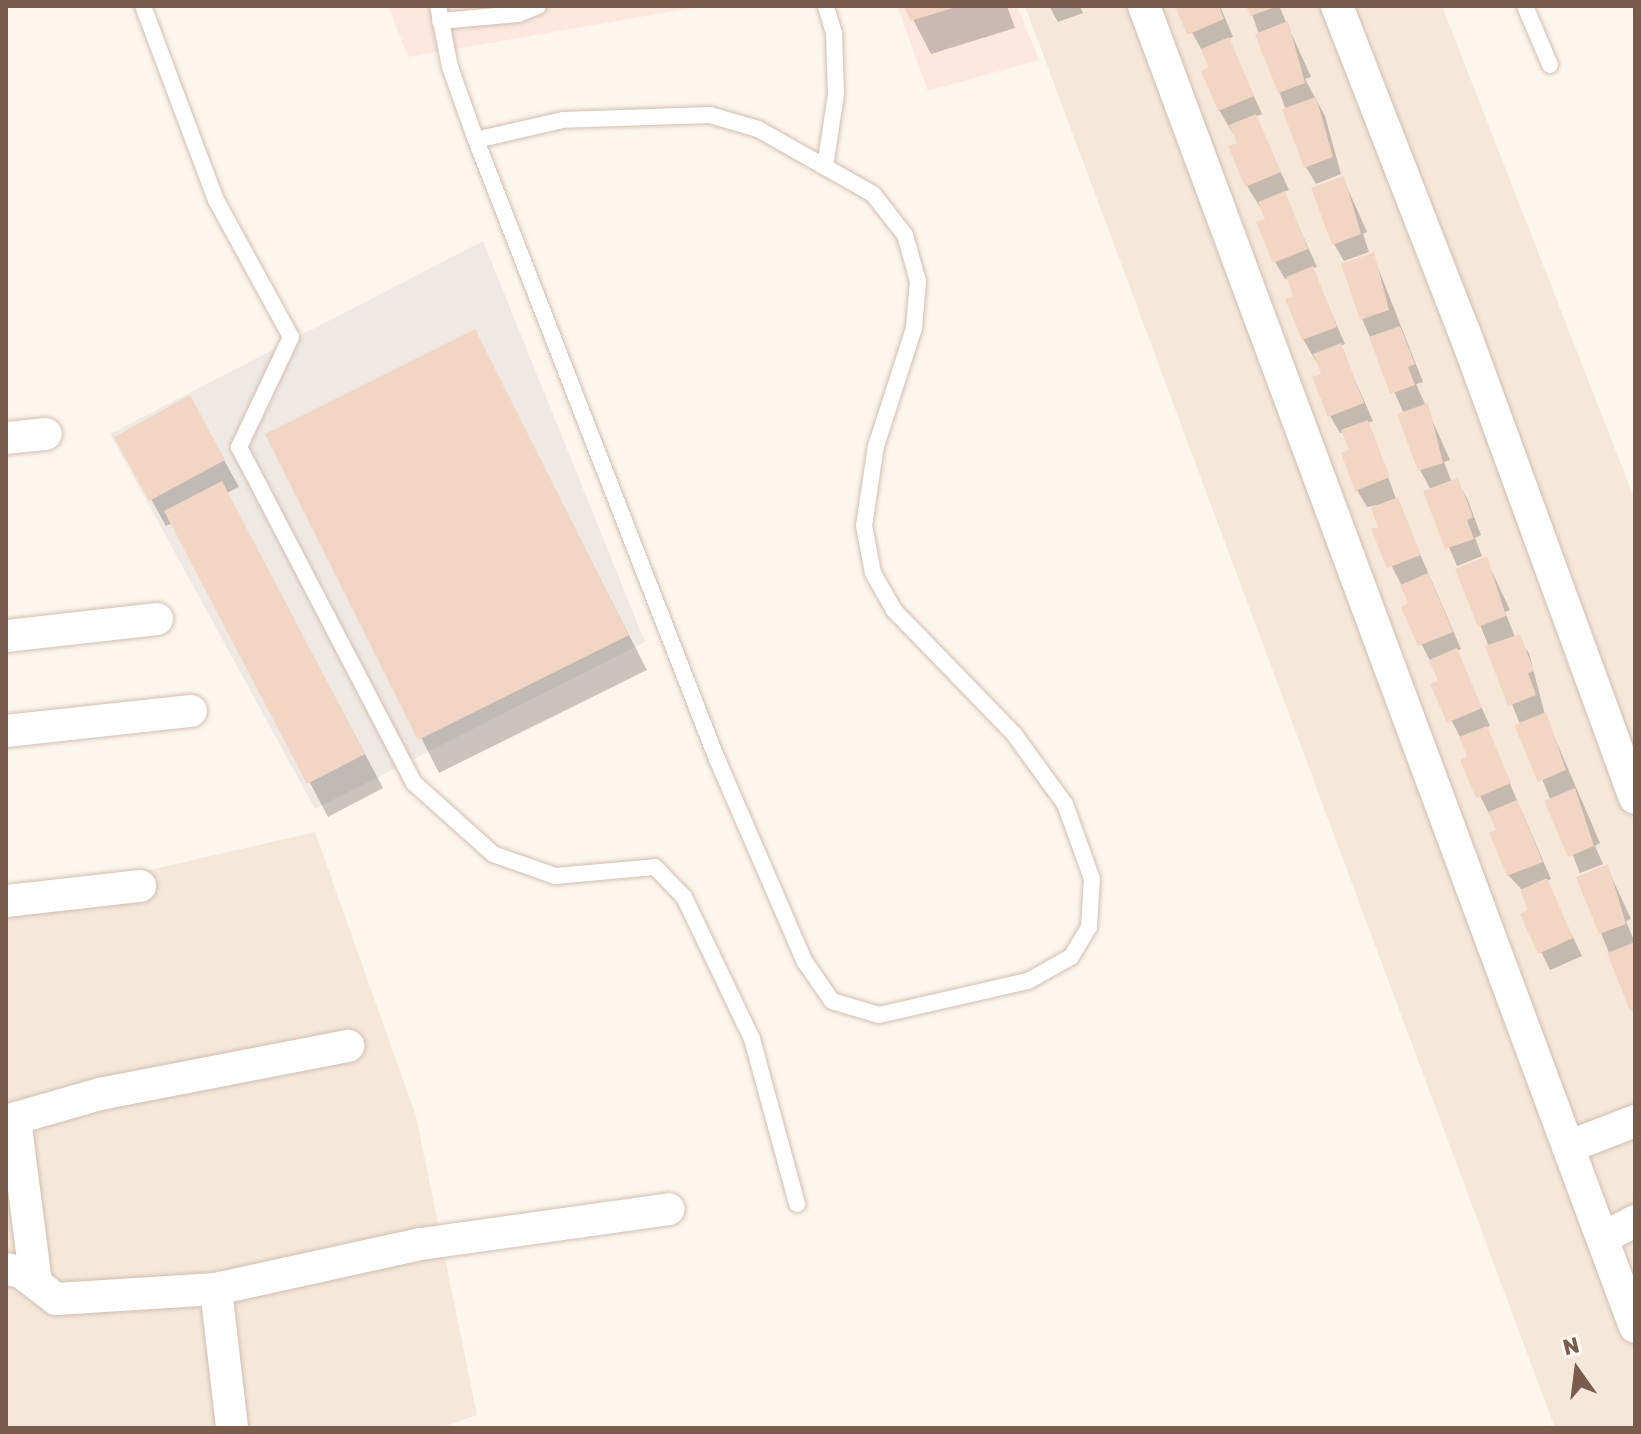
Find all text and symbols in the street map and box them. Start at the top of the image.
north arrow [1537,1330,1617,1410]
text: N [1560,1331,1582,1361]

